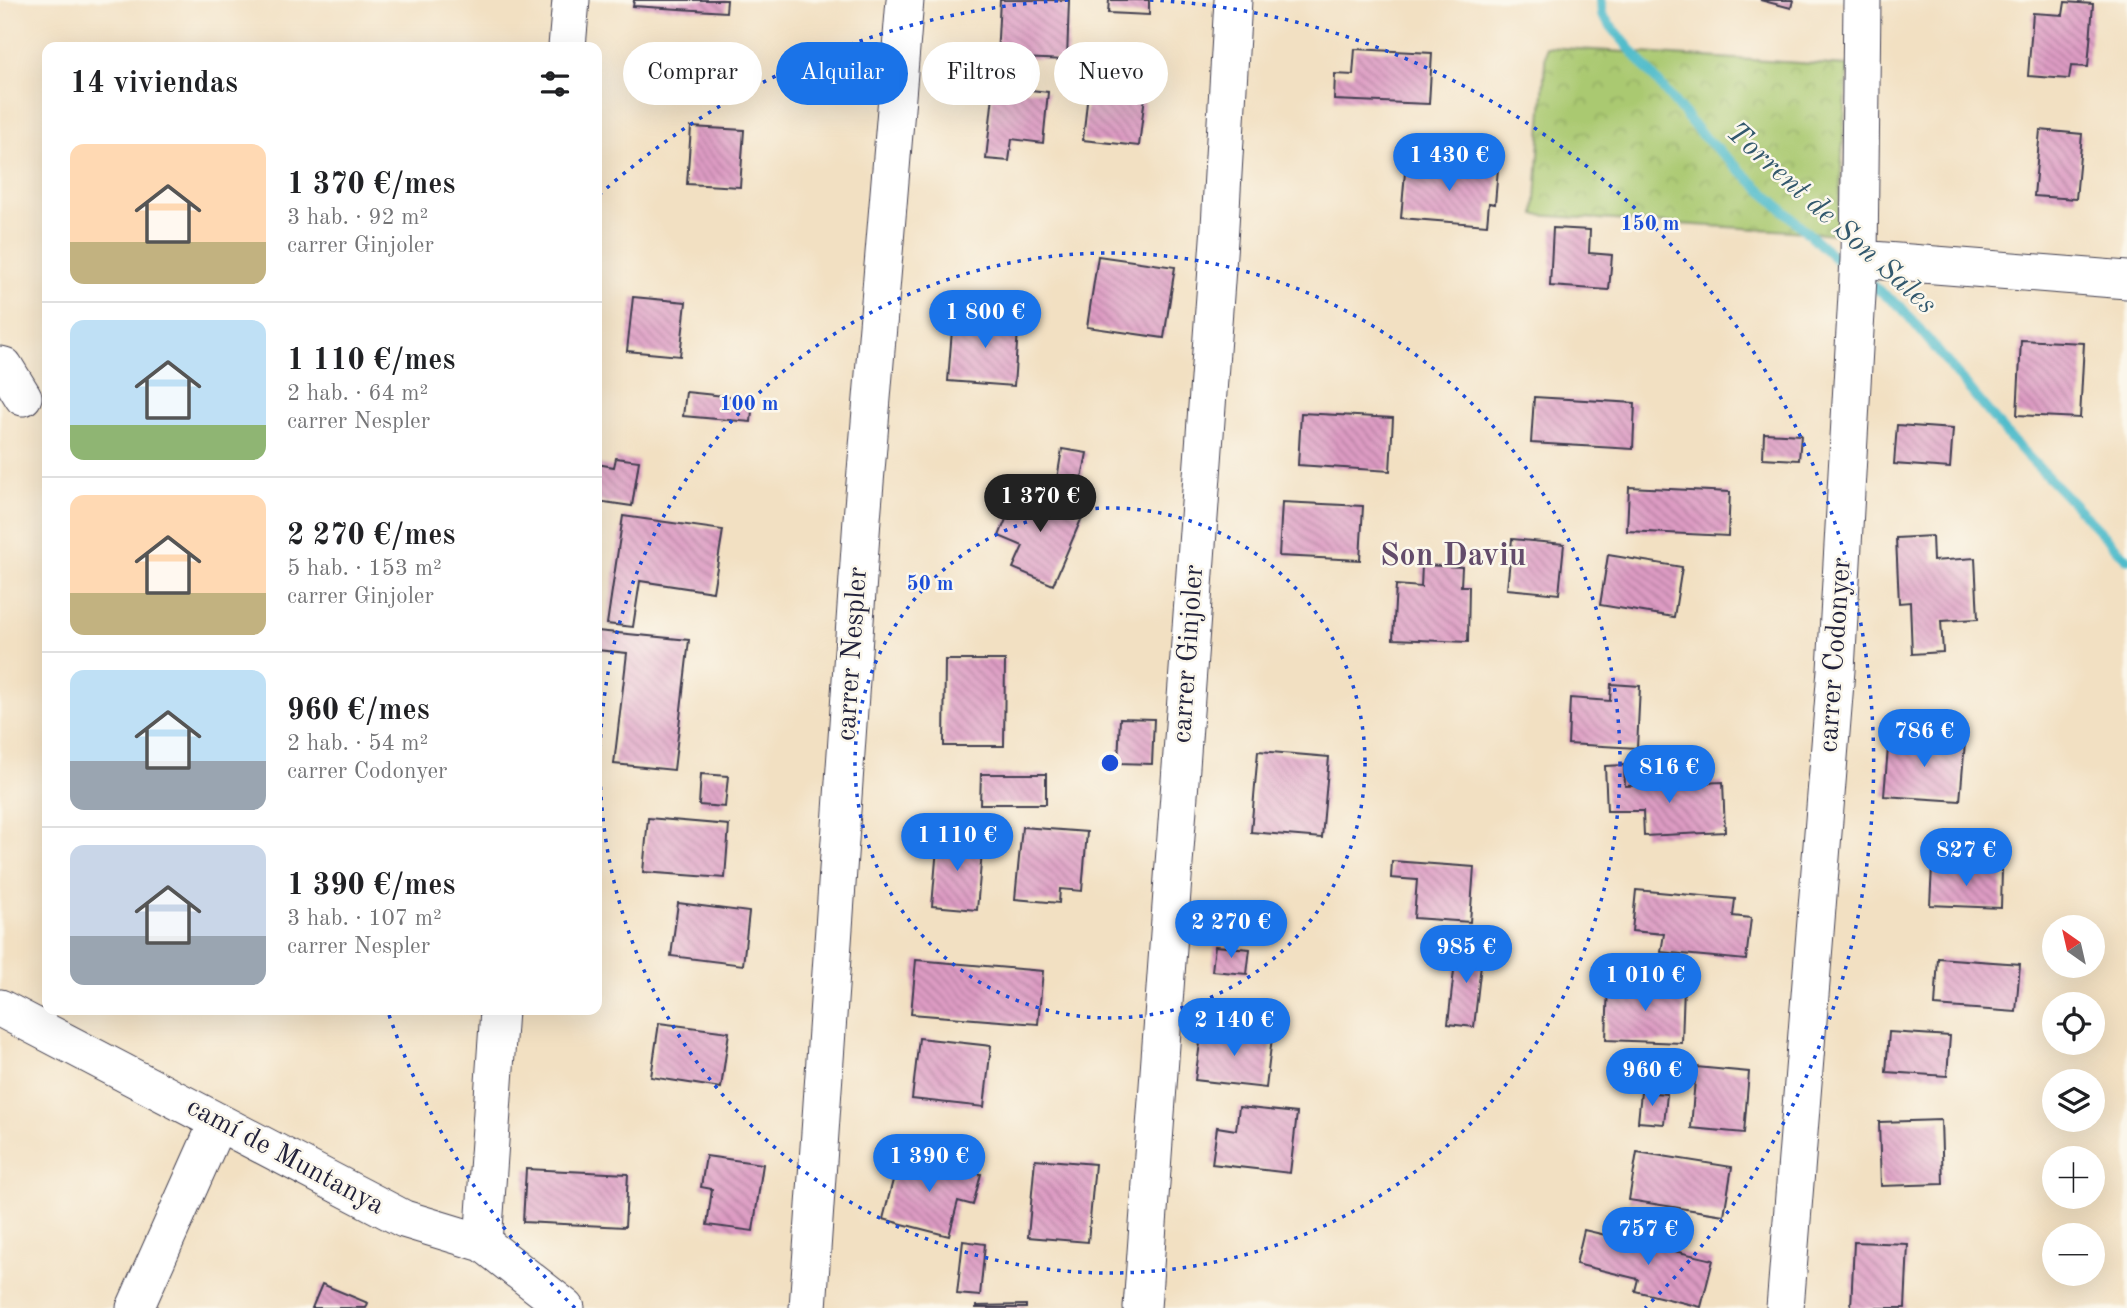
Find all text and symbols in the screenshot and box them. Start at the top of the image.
chip: Comprar [623,42,762,105]
chip: Alquilar [776,42,908,105]
chip: Filtros [922,42,1040,105]
chip: Nuevo [1054,42,1168,105]
icon: filters [536,65,574,103]
text: 14 viviendas [70,69,238,99]
water label: Torrent de Son Sales [1720,117,1942,321]
pin: 1 430 € [1384,134,1514,193]
text: 1 430 € [1409,144,1489,167]
text: 1 370 €/mes [287,170,455,200]
icon: home [126,172,210,256]
text: 3 hab. · 92 m² [287,206,428,229]
text: 150 m [1620,214,1680,235]
text: carrer Ginjoler [287,234,434,257]
pin: 1 800 € [920,290,1050,350]
text: 1 800 € [945,301,1025,324]
text: 1 110 €/mes [287,346,455,376]
icon: home [126,348,210,432]
text: 2 hab. · 64 m² [287,382,428,405]
text: 100 m [719,394,779,415]
text: carrer Nespler [287,410,430,433]
pin: 1 370 € [975,475,1105,534]
text: 1 370 € [1000,485,1080,508]
text: 2 270 €/mes [287,521,455,551]
icon: home [126,523,210,607]
district label: Son Daviu [1380,541,1526,573]
text: 5 hab. · 153 m² [287,557,442,580]
street label: carrer Codonyer [1815,557,1857,753]
street label: carrer Ginjoler [1169,564,1209,744]
street label: carrer Nespler [833,566,873,742]
text: 50 m [906,574,954,595]
text: carrer Ginjoler [287,585,434,608]
text: 960 €/mes [287,696,430,726]
icon: home [126,698,210,782]
pin: 786 € [1875,710,1973,769]
text: 786 € [1894,720,1954,743]
text: 2 hab. · 54 m² [287,732,428,755]
pin: 816 € [1620,746,1718,805]
centre of rings [1098,751,1122,775]
text: 816 € [1639,756,1699,779]
text: carrer Codonyer [287,760,447,783]
pin: 1 110 € [892,814,1022,873]
text: 1 110 € [917,824,997,847]
pin: 827 € [1917,828,2015,888]
text: 827 € [1936,839,1996,862]
text: 1 390 €/mes [287,871,455,901]
icon: home [126,873,210,957]
pin: 2 270 € [1166,900,1296,960]
text: 3 hab. · 107 m² [287,907,442,930]
text: 2 270 € [1191,911,1271,934]
north arrow [2042,915,2105,978]
map controls [2042,915,2105,1286]
pin: 985 € [1417,926,1515,985]
text: carrer Nespler [287,935,430,958]
text: 985 € [1436,936,1496,959]
pin: 1 010 € [1580,954,1710,1013]
text: 1 010 € [1605,964,1685,987]
button: locate [2042,992,2105,1055]
pin: 2 140 € [1169,998,1299,1058]
text: 2 140 € [1194,1009,1274,1032]
pin: 960 € [1603,1048,1701,1108]
text: 960 € [1622,1059,1682,1082]
button: layers [2042,1069,2105,1132]
street label: camí de Muntanya [182,1093,388,1221]
pin: 1 390 € [864,1134,994,1194]
text: 1 390 € [889,1145,969,1168]
button: + [2042,1146,2105,1209]
pin: 757 € [1599,1208,1697,1267]
text: 757 € [1618,1218,1678,1241]
button: − [2042,1223,2105,1286]

